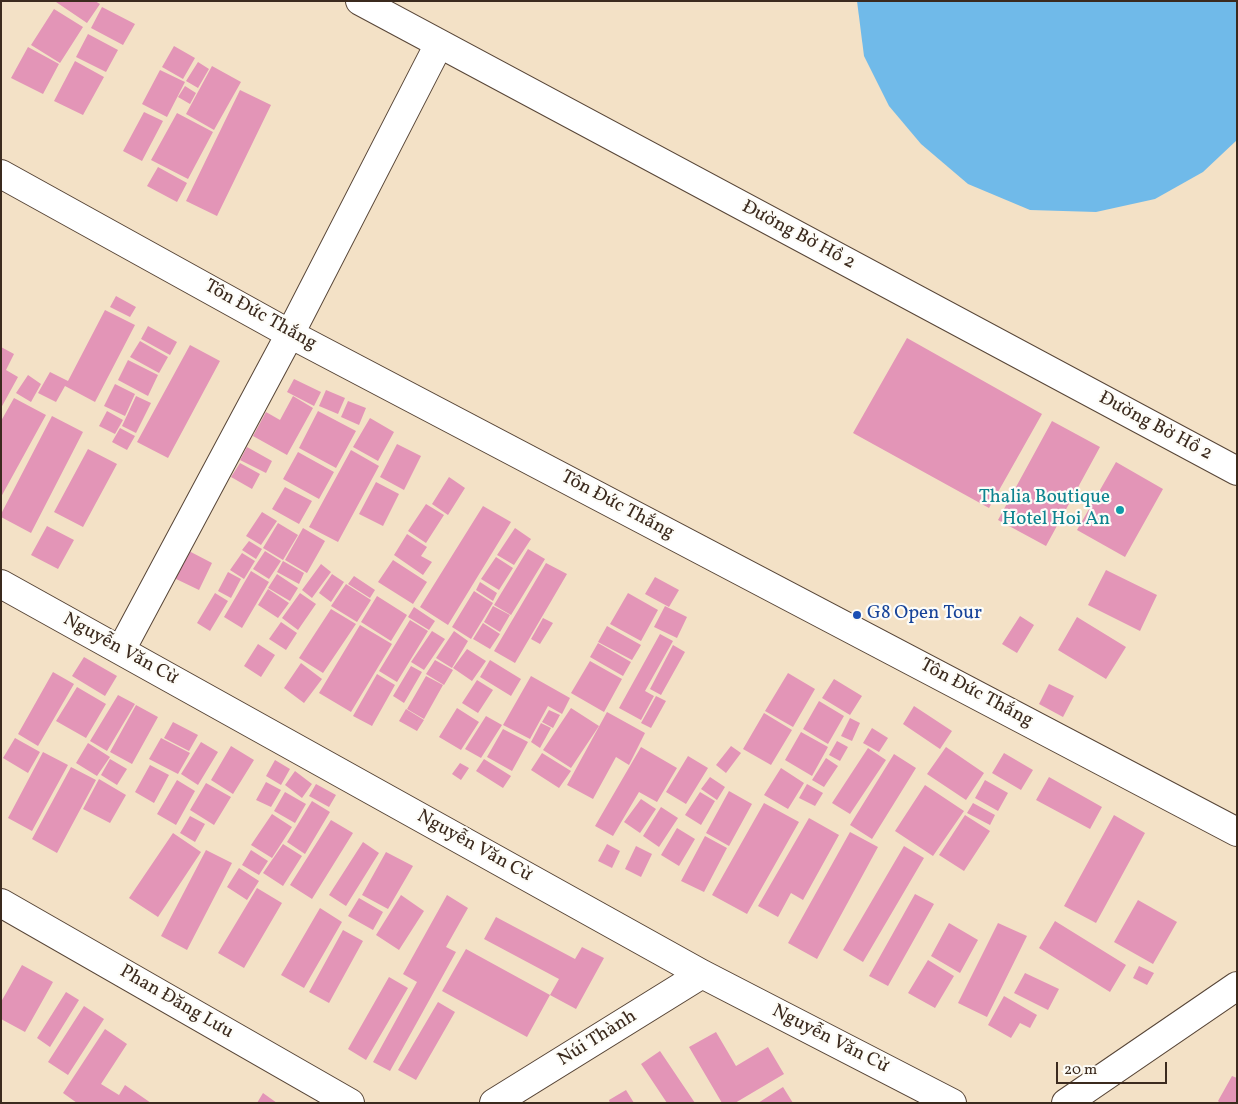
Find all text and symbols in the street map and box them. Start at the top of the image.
street label: Đường Bờ Hồ 2 [737,197,859,275]
street label: Tôn Đức Thắng [200,276,320,356]
street label: Đường Bờ Hồ 2 [1094,388,1216,466]
street label: Tôn Đức Thắng [557,467,677,545]
place label: Thalia Boutique Hotel Hoi An [979,488,1110,532]
marker: Thalia Boutique Hotel Hoi An [1114,504,1126,516]
place label: G8 Open Tour [867,604,982,626]
street label: Nguyễn Văn Cừ [58,609,182,691]
marker: G8 Open Tour [851,609,863,621]
street label: Tôn Đức Thắng [916,655,1036,733]
street label: Nguyễn Văn Cừ [412,806,536,888]
street label: Phan Đăng Lưu [115,961,237,1045]
street label: Nguyễn Văn Cừ [768,1001,892,1079]
street label: Núi Thành [554,1006,642,1072]
scale bar [1058,1052,1169,1084]
text: 20 m [1064,1060,1097,1081]

